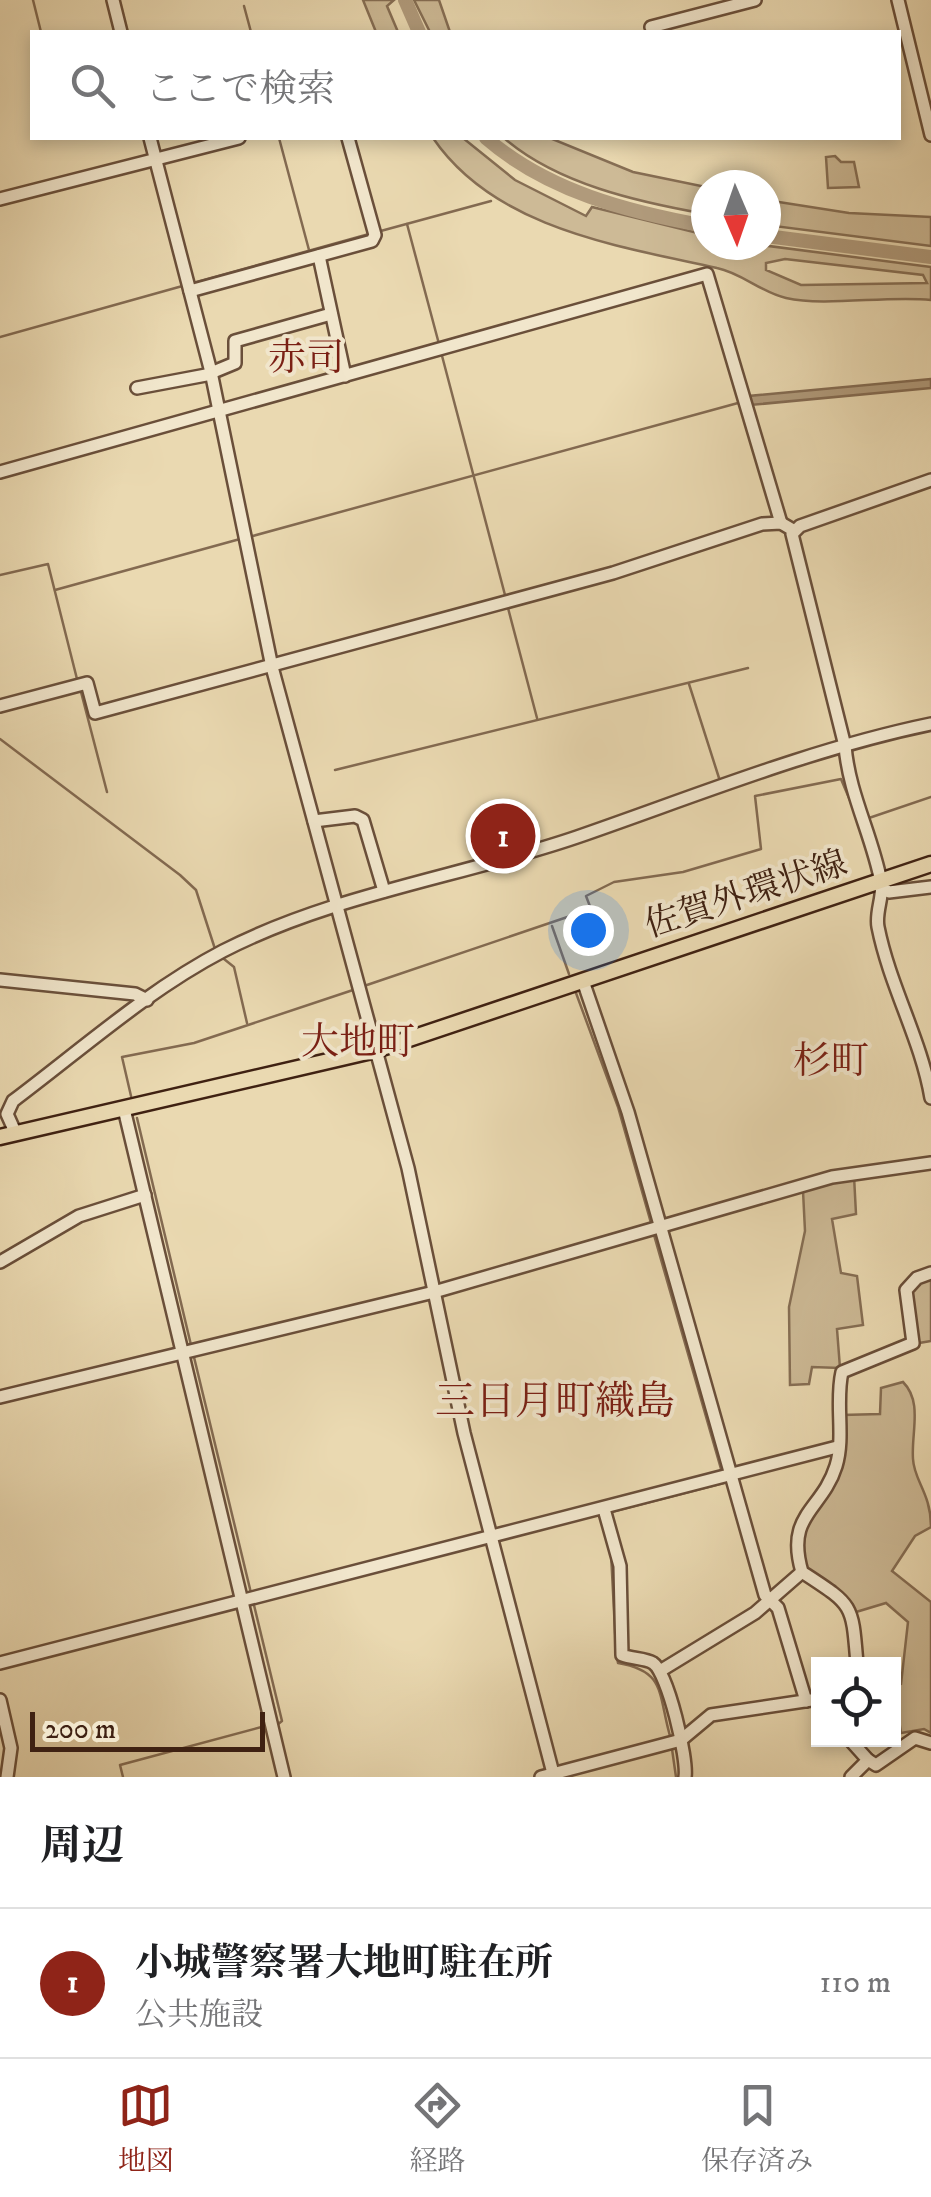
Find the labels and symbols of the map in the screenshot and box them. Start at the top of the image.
north arrow [691,170,781,260]
district label: 赤司 [268,335,344,383]
pin: 1 [470,798,536,874]
street label: 佐賀外環状線 [639,842,853,948]
your location [563,905,614,956]
district label: 大地町 [301,1019,415,1067]
district label: 杉町 [793,1038,869,1086]
district label: 三日月町織島 [435,1378,675,1428]
scale bar [30,1707,265,1752]

